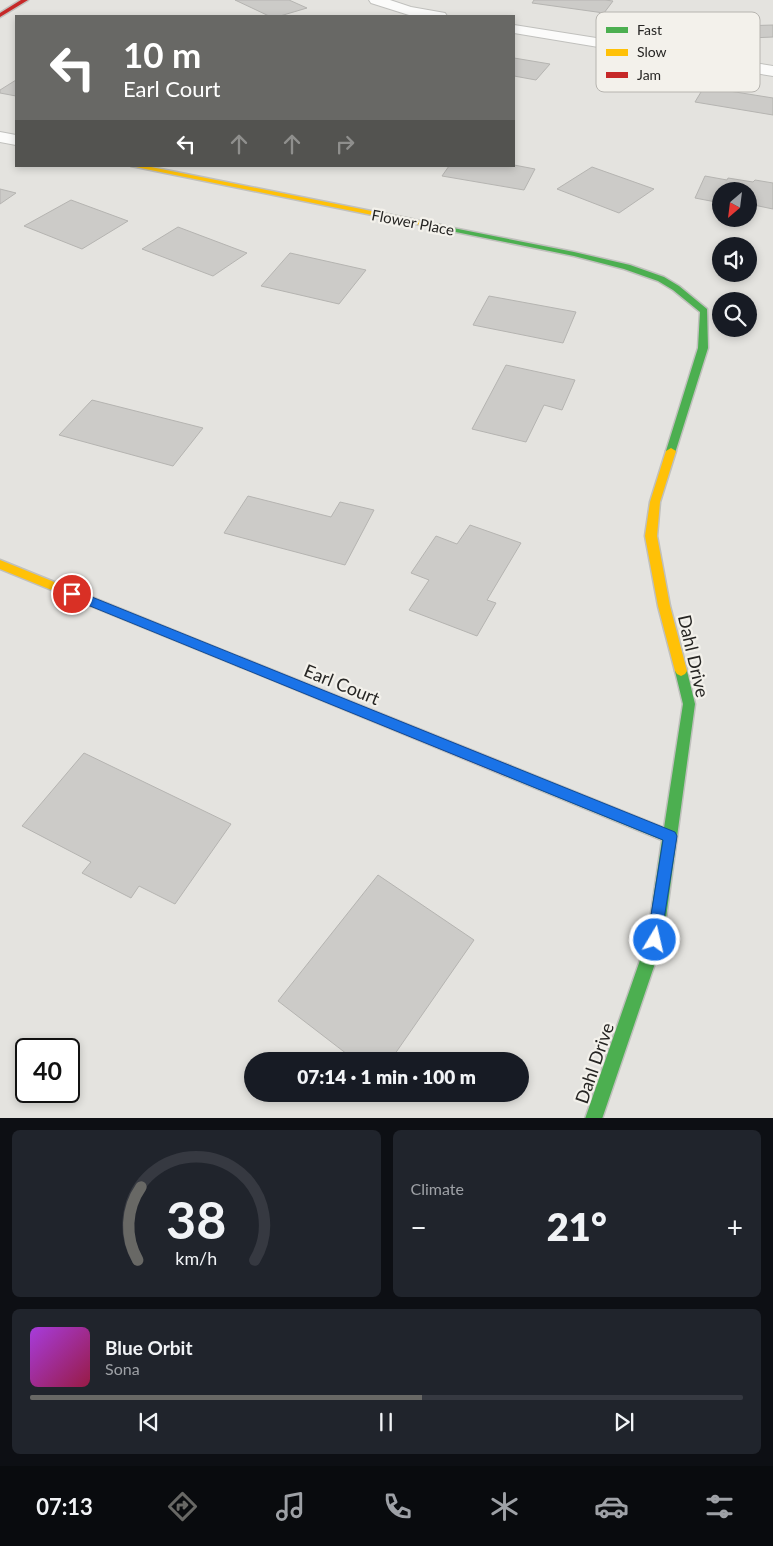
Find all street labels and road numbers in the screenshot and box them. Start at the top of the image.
street label: Flower Place [370,205,456,239]
street label: Dahl Drive [674,612,714,700]
street label: Earl Court [301,659,384,709]
street label: Dahl Drive [570,1020,618,1106]

